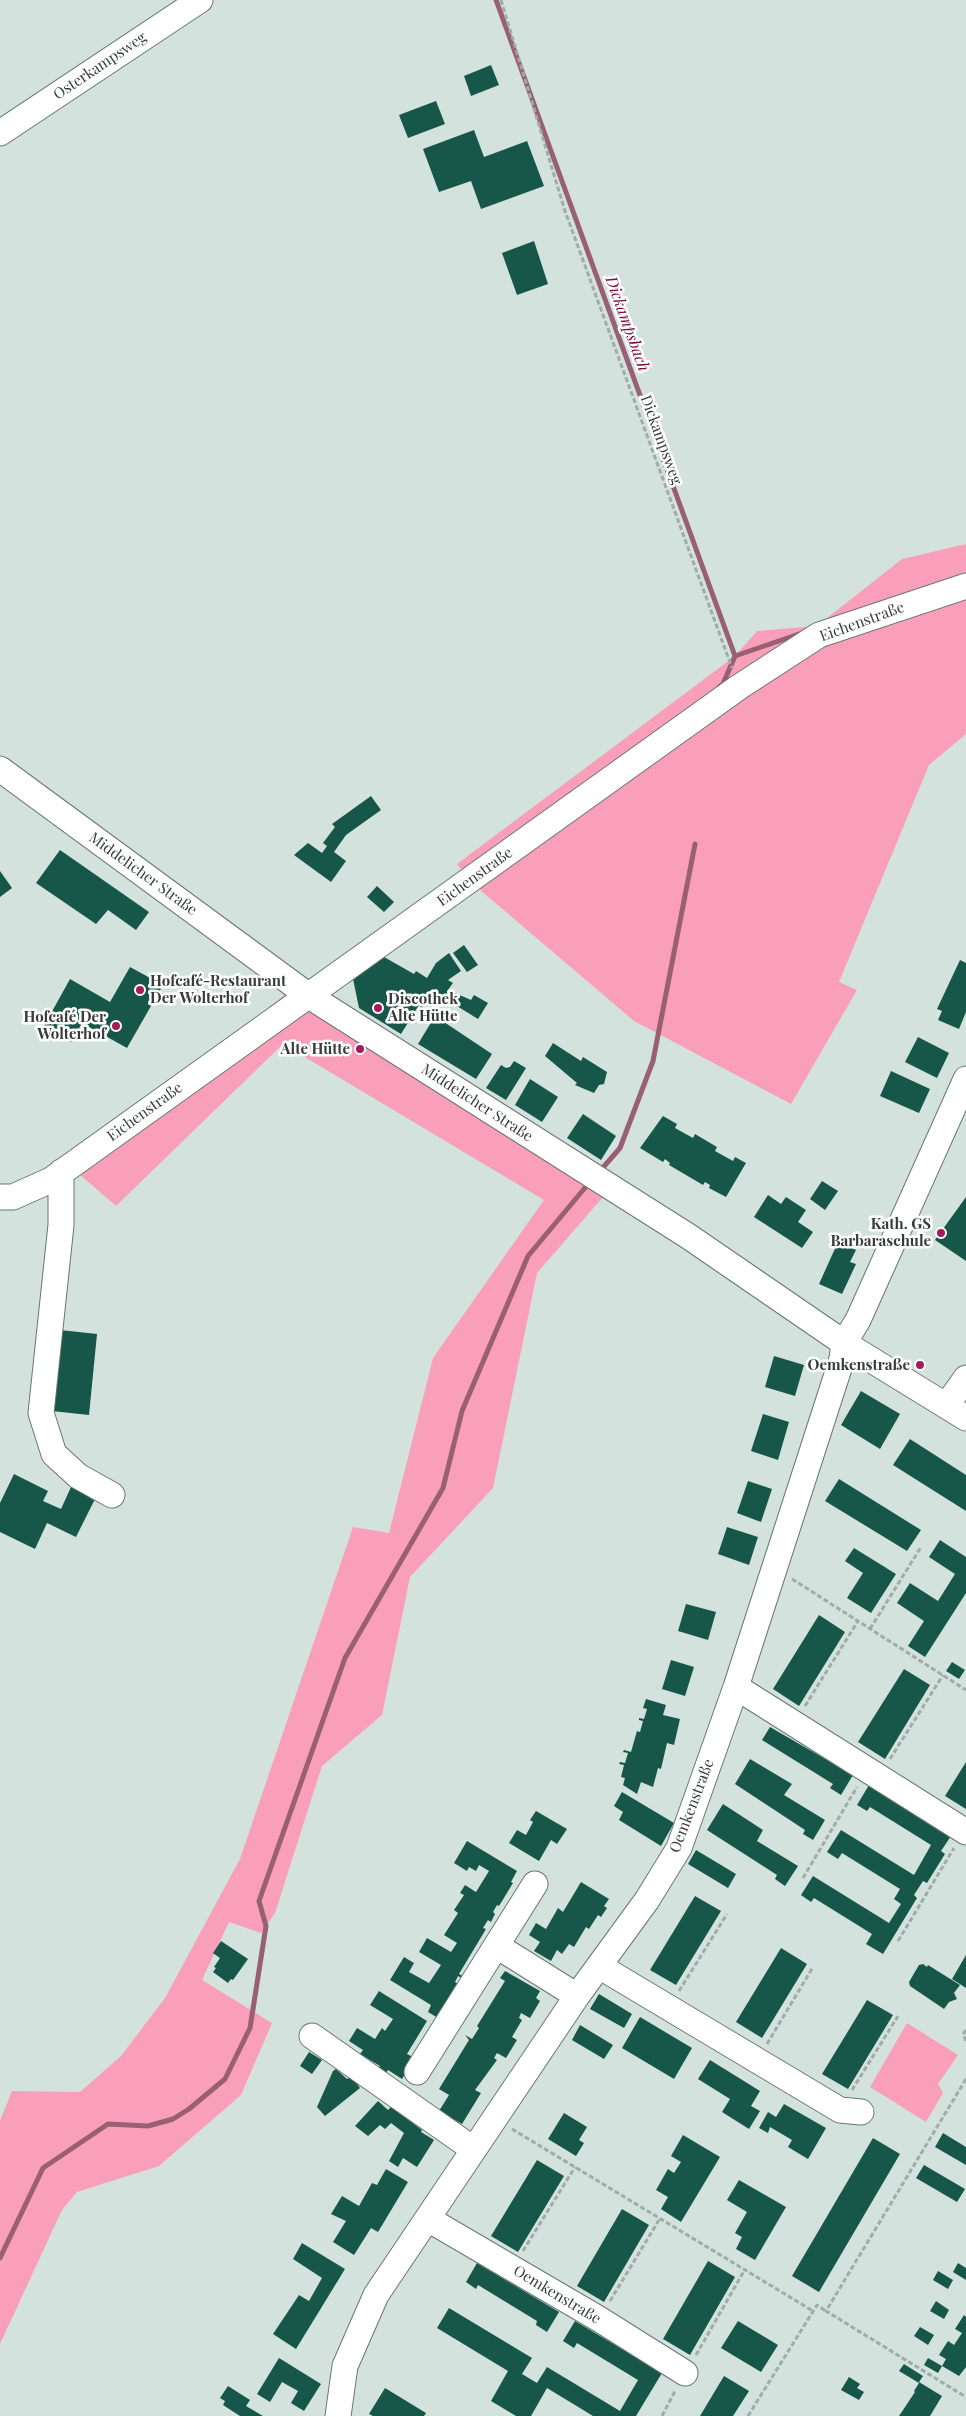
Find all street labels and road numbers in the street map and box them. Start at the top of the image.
street label: Osterkampsweg [50,28,150,104]
street label: Dickampsweg [637,393,685,487]
street label: Eichenstraße [817,598,907,646]
street label: Middelicher Straße [85,829,201,919]
street label: Eichenstraße [434,844,516,910]
street label: Middelicher Straße [418,1060,536,1146]
street label: Eichenstraße [104,1079,186,1145]
street label: Oemkenstraße [666,1757,718,1855]
street label: Oemkenstraße [510,2262,604,2328]

